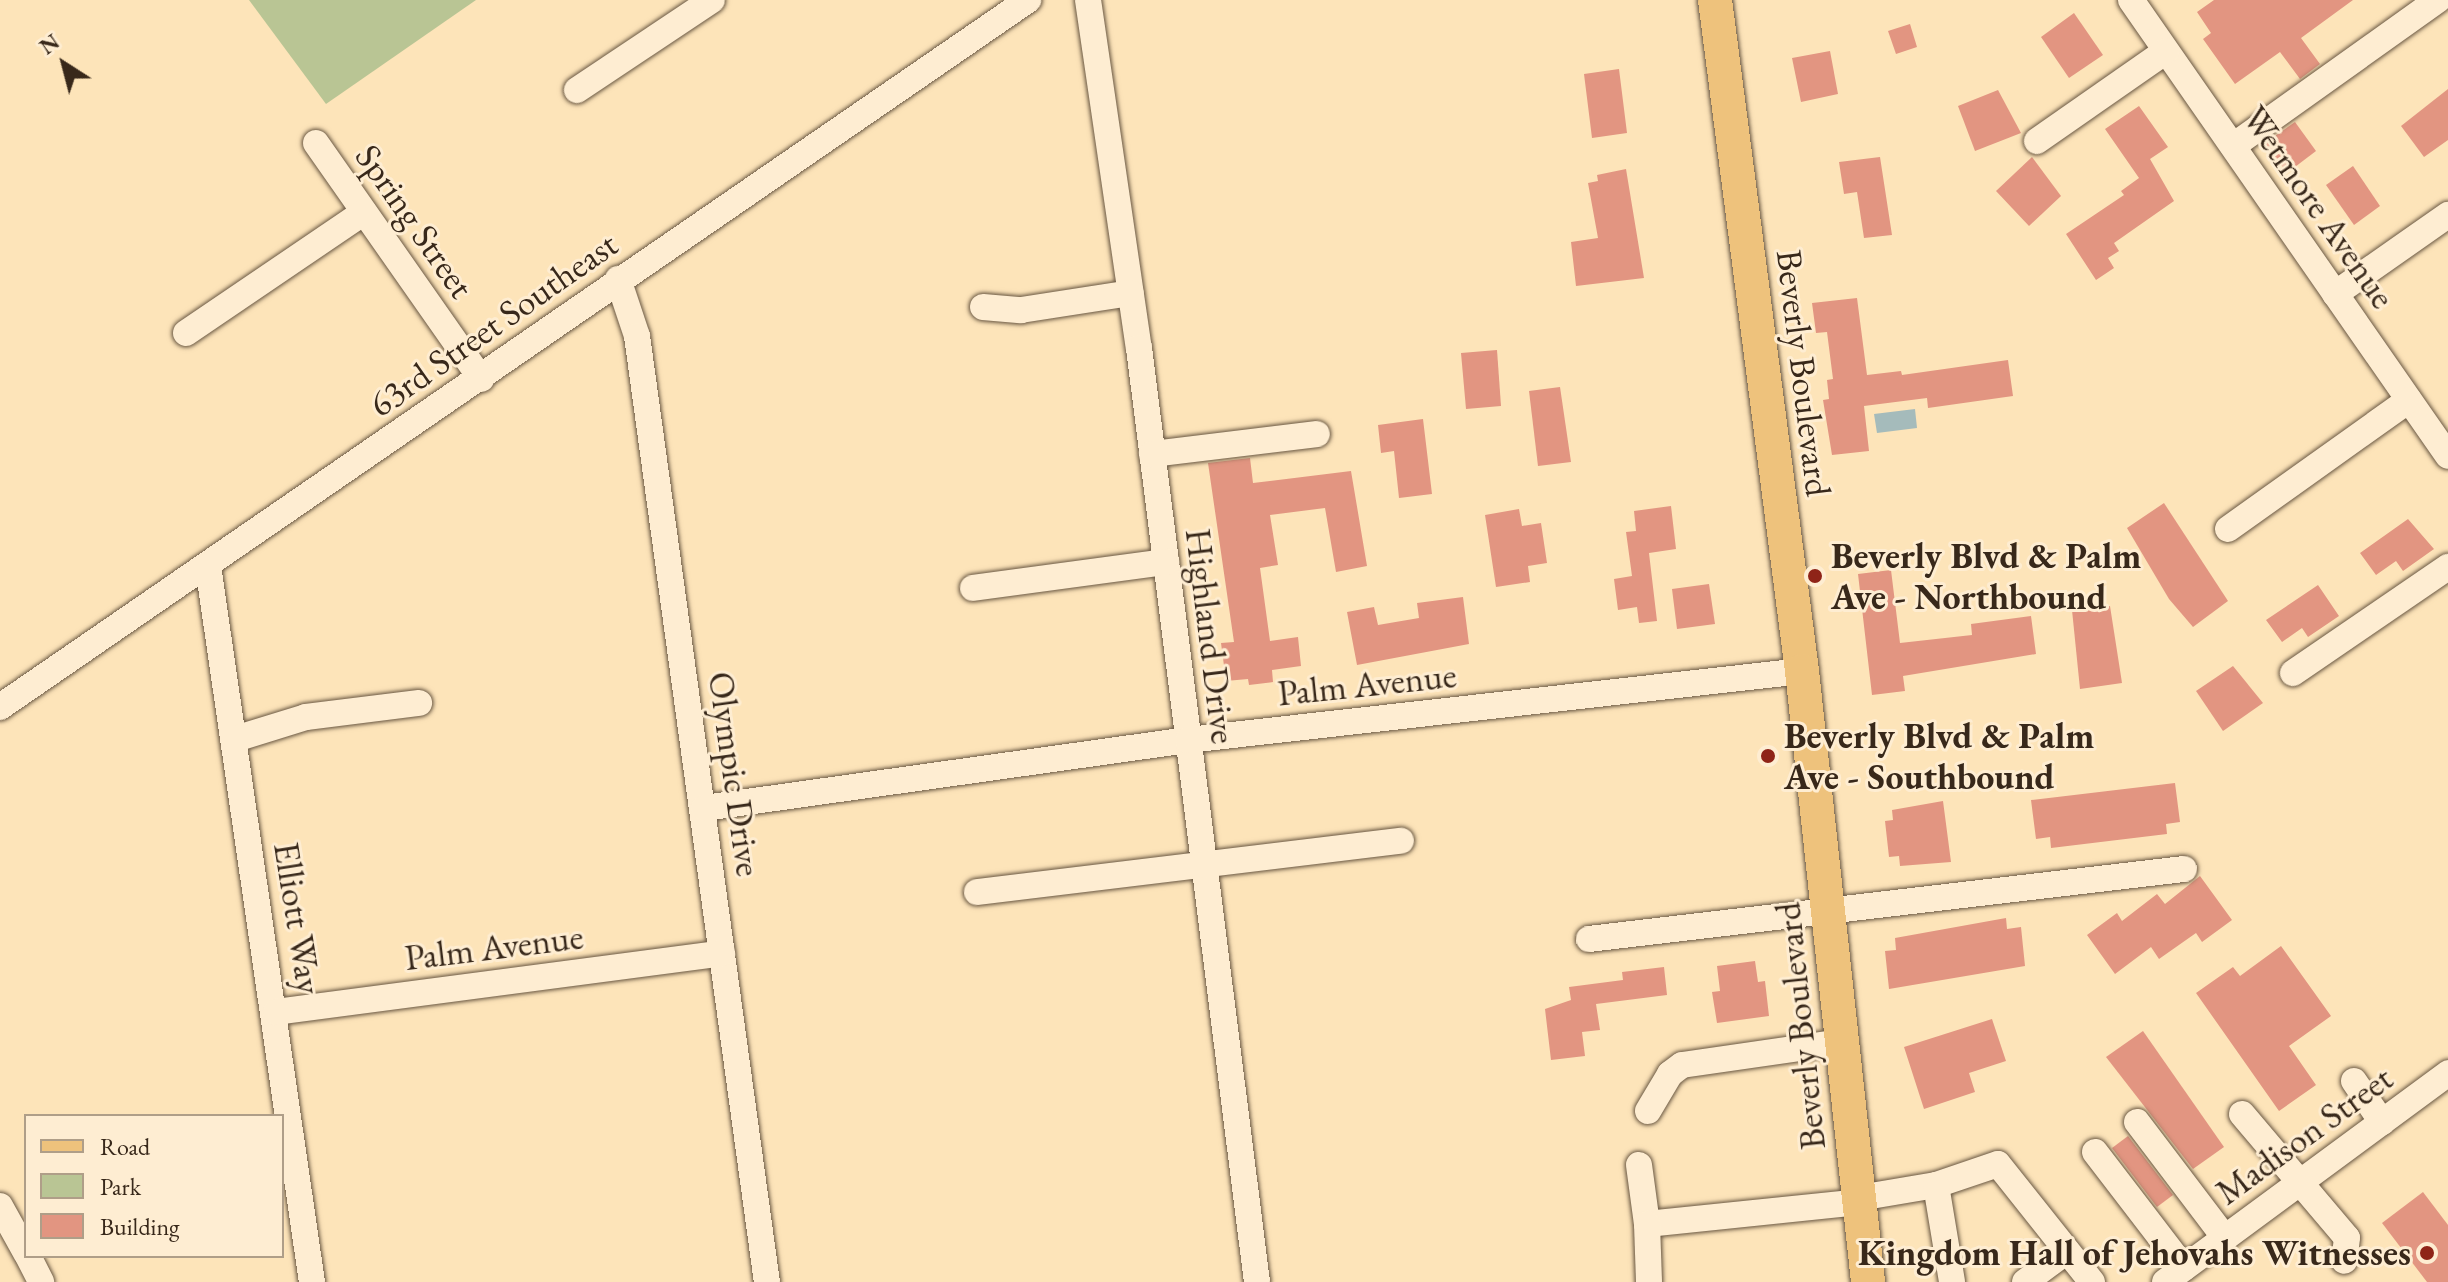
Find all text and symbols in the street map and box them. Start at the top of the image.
north arrow [24,24,104,104]
text: N [34,27,65,61]
street label: Wetmore Avenue [2233,97,2405,317]
street label: Spring Street [346,136,484,306]
street label: 63rd Street Southeast [361,222,625,426]
street label: Beverly Boulevard [1767,247,1841,499]
street label: Highland Drive [1176,526,1246,746]
place label: Beverly Blvd & Palm Ave - Northbound [1831,533,2141,618]
marker: Beverly Blvd & Palm Ave - Northbound [1806,567,1824,585]
street label: Palm Avenue [1275,653,1459,715]
street label: Olympic Drive [699,669,771,879]
place label: Beverly Blvd & Palm Ave - Southbound [1784,713,2094,798]
marker: Beverly Blvd & Palm Ave - Southbound [1759,747,1777,765]
street label: Elliott Way [265,839,331,997]
street label: Beverly Boulevard [1766,900,1834,1152]
street label: Palm Avenue [402,915,586,979]
street label: Madison Street [2207,1056,2401,1214]
legend [24,1114,284,1258]
text: Road [100,1131,150,1162]
text: Park [100,1171,141,1202]
text: Building [100,1211,180,1242]
place label: Kingdom Hall of Jehovahs Witnesses [1858,1231,2411,1275]
marker: Kingdom Hall of Jehovahs Witnesses [2418,1244,2436,1262]

